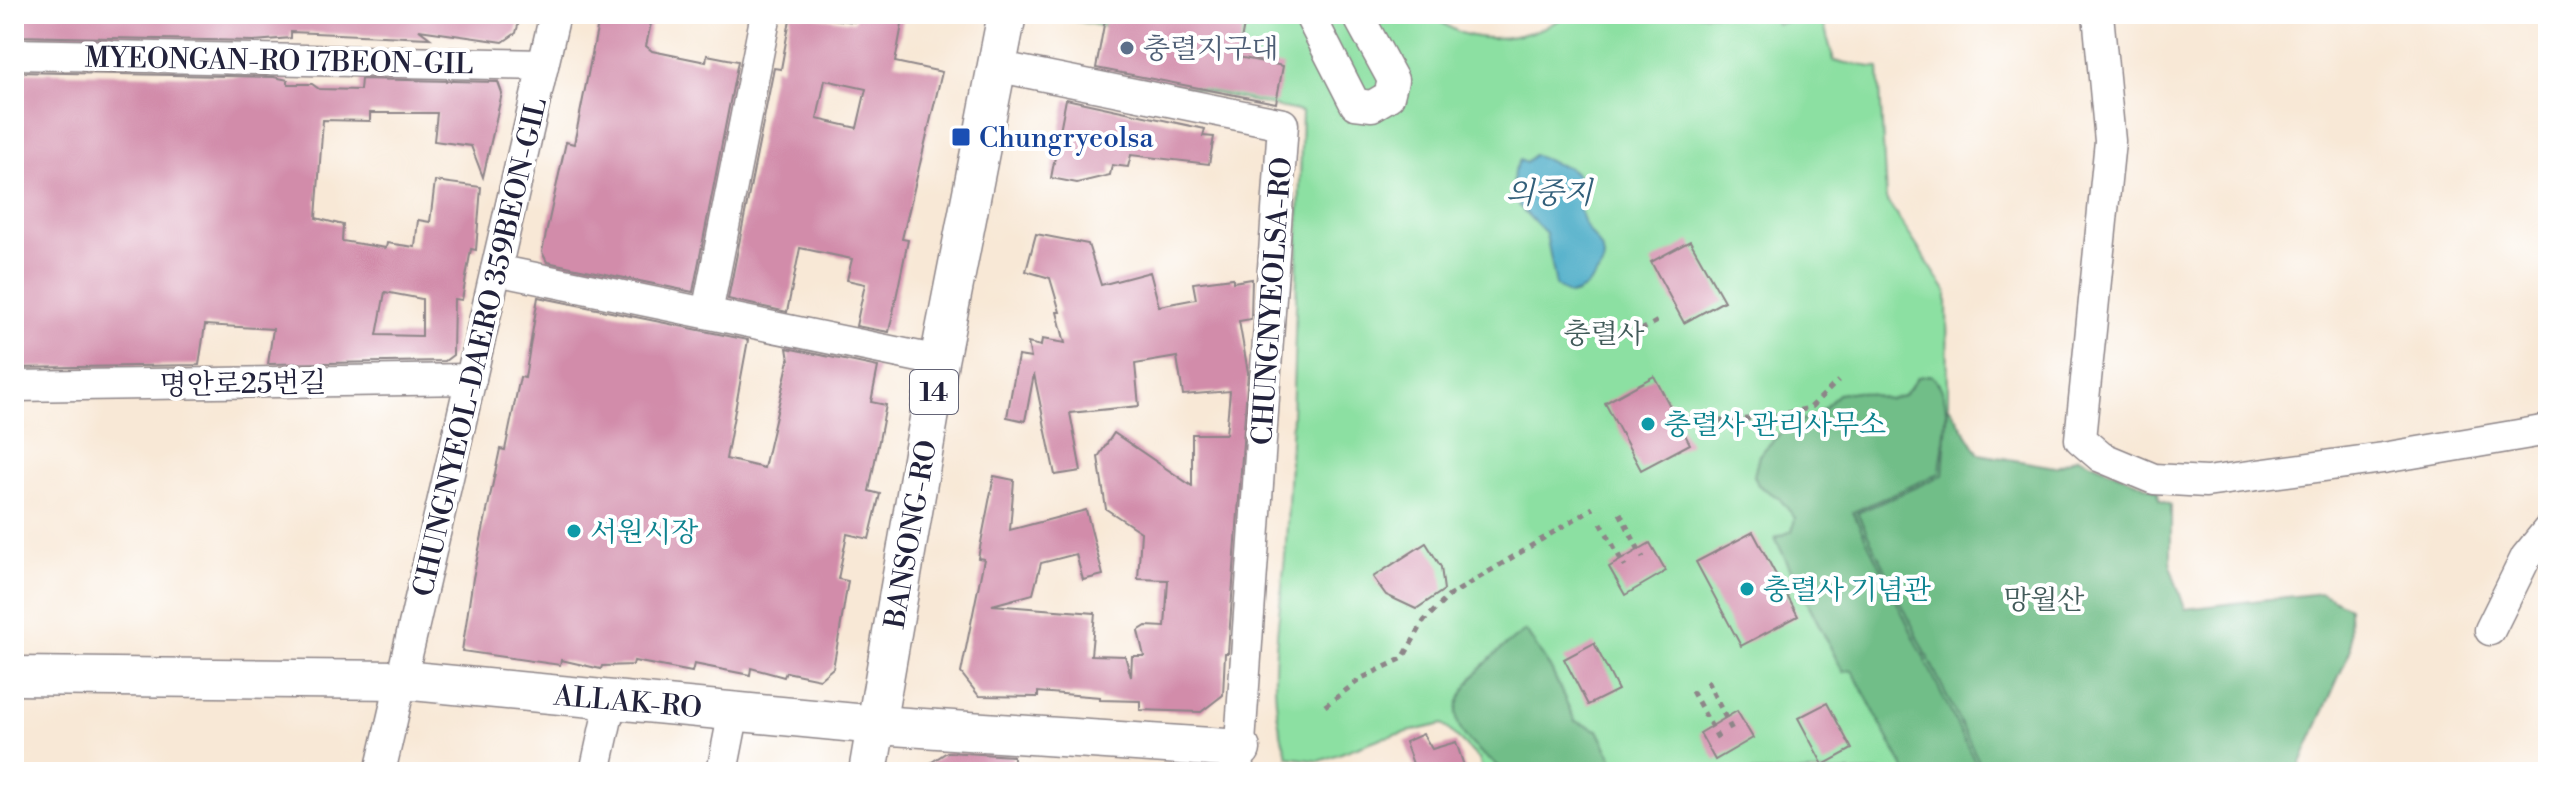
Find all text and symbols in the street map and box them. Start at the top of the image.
place label: 충렬지구대 [1143,32,1278,67]
marker: 충렬지구대 [1118,39,1136,57]
street label: MYEONGAN-RO 17BEON-GIL [84,41,474,82]
street label: CHUNGNYEOL-DAERO 359BEON-GIL [406,95,555,600]
place label: Chungryeolsa [979,121,1154,156]
marker: Chungryeolsa [950,126,972,148]
street label: CHUNGNYEOLSA-RO [1245,156,1300,446]
water label: 의중지 [1506,175,1594,213]
park label: 충렬사 [1563,317,1645,352]
street label: 명안로25번길 [159,366,327,403]
road number: 14 [910,370,958,414]
place label: 충렬사 관리사무소 [1664,408,1886,443]
marker: 충렬사 관리사무소 [1639,415,1657,433]
street label: BANSONG-RO [878,437,945,632]
place label: 서원시장 [590,515,698,550]
marker: 서원시장 [565,522,583,540]
place label: 충렬사 기념관 [1763,573,1931,608]
marker: 충렬사 기념관 [1738,580,1756,598]
park label: 망월산 [2003,583,2085,618]
street label: ALLAK-RO [551,679,703,726]

